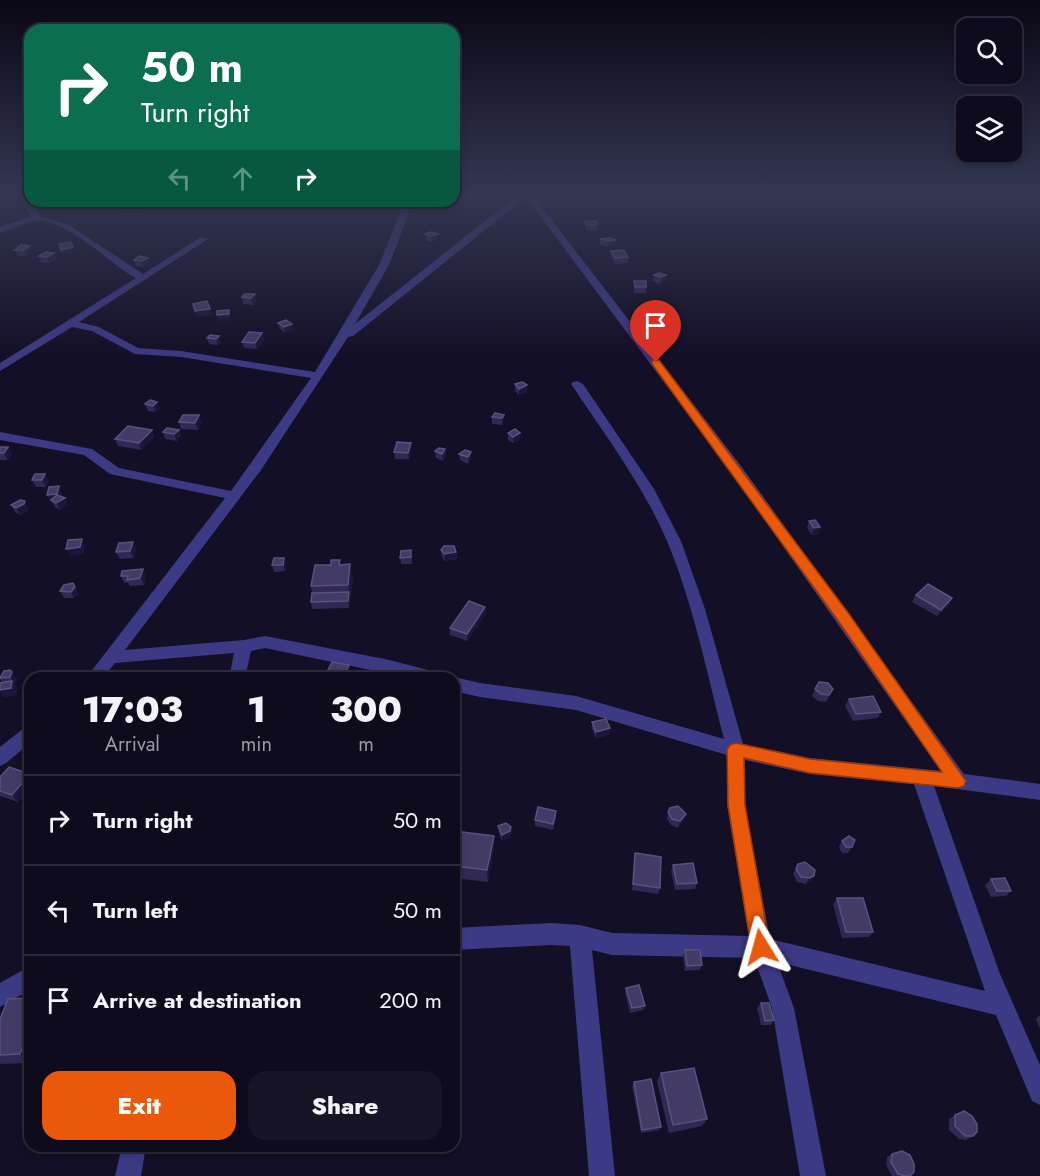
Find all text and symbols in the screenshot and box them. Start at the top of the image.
map controls [956,18,1022,162]
button: search [956,18,1022,84]
text: 50 m [141,37,243,98]
icon: right [42,48,120,126]
text: Turn right [141,93,249,132]
button: layers [956,96,1022,162]
icon: left [163,162,196,195]
icon: ahead [226,162,259,195]
icon: right [289,162,322,195]
pin [630,300,681,362]
icon: arrive [639,309,672,342]
text: 17:03 [82,683,183,735]
text: 1 [247,683,266,735]
text: 300 [330,683,402,735]
text: Arrival [105,730,160,759]
text: min [241,730,272,759]
text: m [358,730,374,759]
icon: right [42,804,75,837]
text: Turn right [93,804,193,836]
text: 50 m [393,804,442,836]
icon: left [42,894,75,927]
text: Turn left [93,894,178,926]
text: 50 m [393,894,442,926]
position arrow [729,915,793,979]
icon: arrive [42,984,75,1017]
text: Arrive at destination [93,984,302,1016]
text: 200 m [379,984,442,1016]
button: Exit [42,1071,236,1140]
button: Share [248,1071,442,1140]

